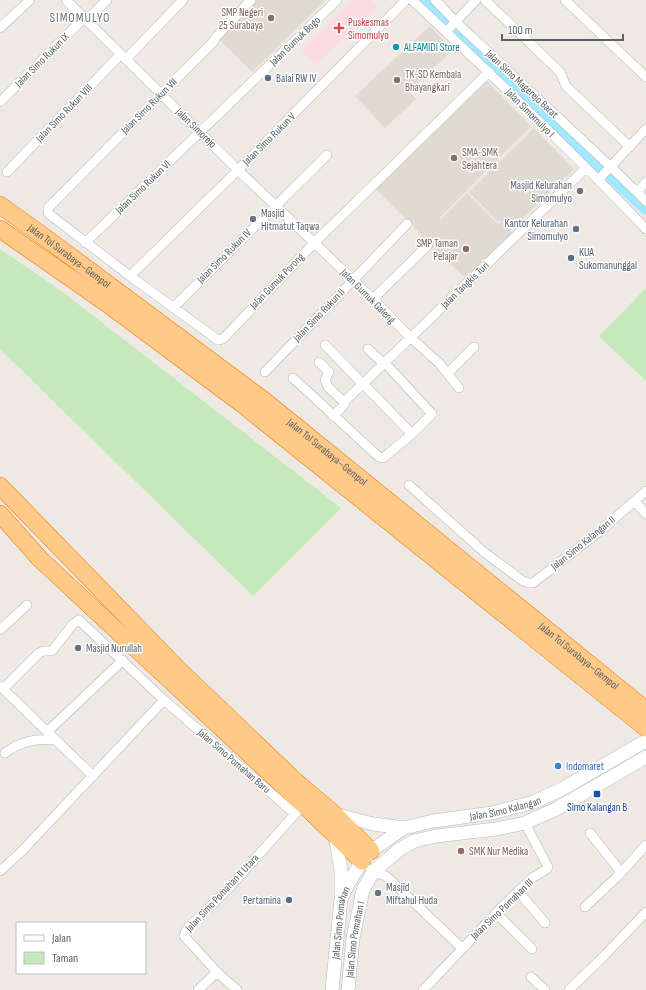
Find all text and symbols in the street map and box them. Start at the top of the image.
place label: SMP Negeri 25 Surabaya [219,6,263,32]
district label: SIMOMULYO [49,10,111,26]
street label: Jalan Gumuk Bogo [266,13,323,69]
marker: SMP Negeri 25 Surabaya [266,13,276,23]
place label: Puskesmas Simomulyo [348,16,389,42]
scale bar [502,16,623,42]
marker: Puskesmas Simomulyo [333,22,345,34]
text: 100 m [508,23,533,38]
street label: Jalan Simo Rukun IX [12,30,72,90]
place label: ALFAMIDI Store [403,41,460,54]
marker: ALFAMIDI Store [391,42,401,52]
street label: Jalan Simo Magerejo Barat [482,46,561,121]
place label: TK-SD Kembala Bhayangkari [405,68,461,94]
place label: Balai RW IV [276,72,316,85]
marker: Balai RW IV [263,73,273,83]
street label: Jalan Simo Rukun VII [118,75,180,137]
marker: TK-SD Kembala Bhayangkari [392,75,402,85]
street label: Jalan Simo Rukun VIII [32,81,95,146]
street label: Jalan Simomulyo I [502,85,557,140]
street label: Jalan Simorejo [172,105,219,151]
street label: Jalan Simo Rukun V [239,110,298,169]
place label: SMA-SMK Sejahtera [462,146,498,172]
marker: SMA-SMK Sejahtera [449,153,459,163]
street label: Jalan Simo Rukun VI [112,158,173,217]
place label: Masjid Kelurahan Simomulyo [510,179,572,205]
marker: Masjid Kelurahan Simomulyo [575,186,585,196]
place label: Masjid Hitmatut Taqwa [261,207,319,233]
marker: Masjid Hitmatut Taqwa [248,214,258,224]
place label: Kantor Kelurahan Simomulyo [505,217,568,243]
street label: Jalan Tol Surabaya–Gempol [25,220,113,290]
marker: Kantor Kelurahan Simomulyo [571,224,581,234]
street label: Jalan Simo Rukun IV [193,226,254,287]
place label: SMP Taman Pelajar [416,237,458,263]
marker: SMP Taman Pelajar [461,244,471,254]
place label: KUA Sukomanunggal [579,246,637,272]
street label: Jalan Gumuk Porong [246,250,307,312]
marker: KUA Sukomanunggal [566,253,576,263]
street label: Jalan Tangkis Turi [438,259,492,312]
street label: Jalan Gumuk Galeng [337,265,399,327]
street label: Jalan Simo Rukun II [290,286,348,345]
street label: Jalan Tol Surabaya–Gempol [284,415,370,488]
street label: Jalan Simo Kalangan II [547,513,618,574]
street label: Jalan Tol Surabaya–Gempol [536,619,622,692]
place label: Masjid Nurullah [86,642,142,655]
marker: Masjid Nurullah [73,643,83,653]
street label: Jalan Simo Pomahan Baru [194,725,273,796]
place label: Indomaret [566,760,605,773]
marker: Indomaret [553,761,563,771]
marker: Simo Kalangan B [592,789,602,799]
street label: Jalan Simo Kalangan [468,793,543,823]
place label: Simo Kalangan B [567,801,627,814]
place label: SMK Nur Medika [469,845,528,858]
marker: SMK Nur Medika [456,846,466,856]
street label: Jalan Simo Pomahan II Utara [182,851,261,935]
street label: Jalan Simo Pomahan III [467,876,536,943]
place label: Masjid Miftahul Huda [386,881,437,907]
street label: Jalan Simo Pomahan [329,884,353,961]
marker: Masjid Miftahul Huda [373,888,383,898]
place label: Pertamina [243,894,281,907]
marker: Pertamina [284,895,294,905]
street label: Jalan Simo Pomahan I [343,900,367,980]
legend [16,922,146,974]
text: Jalan [51,931,71,946]
text: Taman [52,951,78,966]

